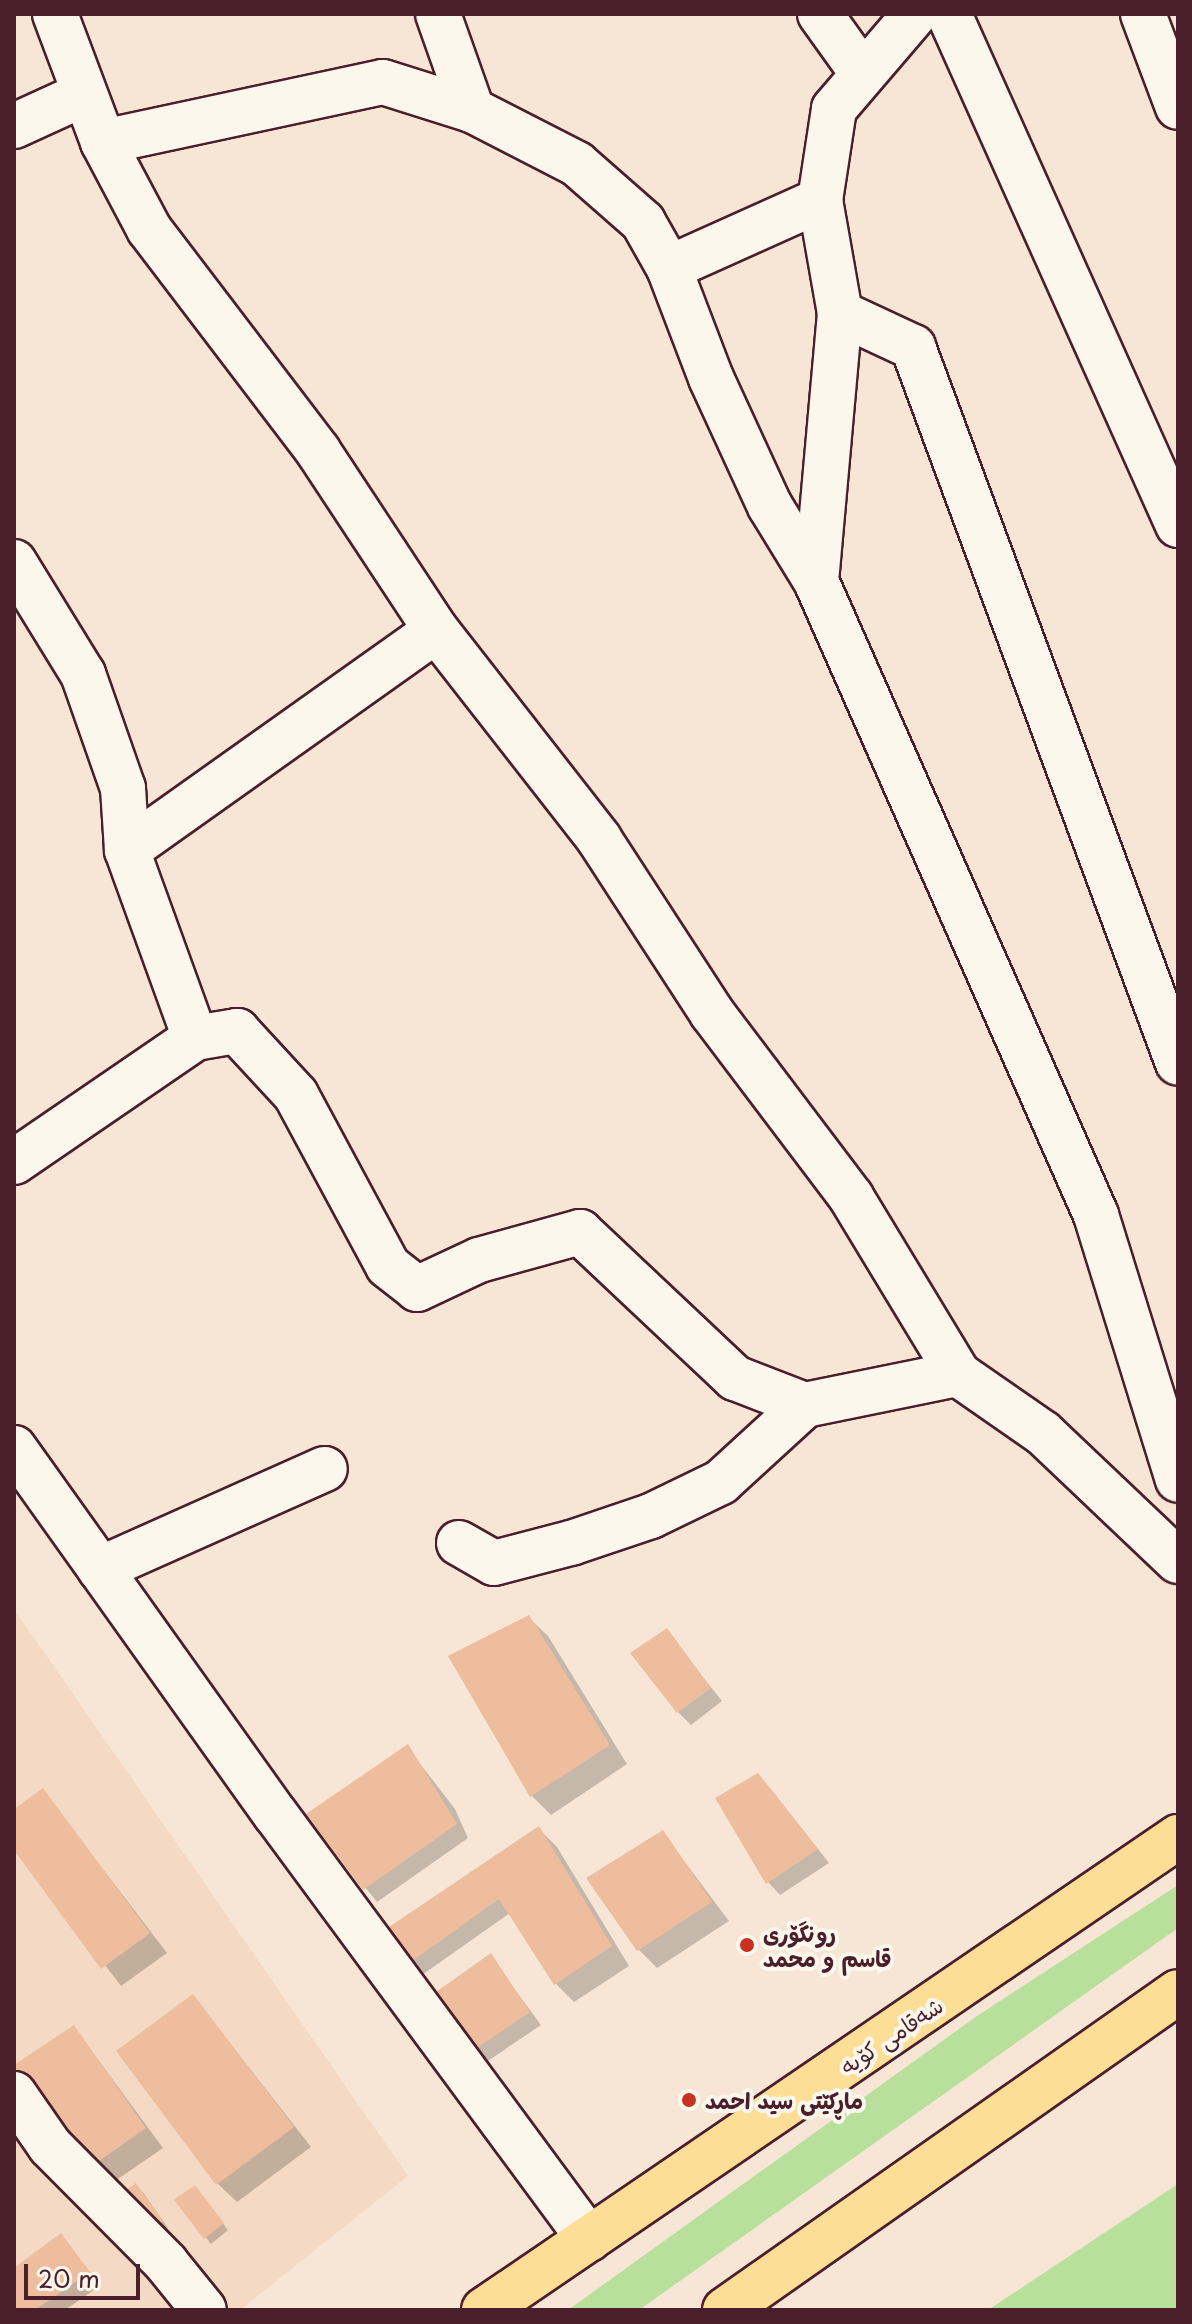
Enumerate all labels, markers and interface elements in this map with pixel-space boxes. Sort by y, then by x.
place label: رونگۆری قاسم و محمد [763,1919,891,1970]
marker: رونگۆری قاسم و محمد [738,1936,756,1954]
street label: شەقامی کۆیە [835,1991,947,2079]
place label: ماڕکێتی سید احمد [705,2087,863,2113]
marker: ماڕکێتی سید احمد [680,2091,698,2109]
scale bar [28,2248,144,2298]
text: 20 m [38,2260,100,2296]

